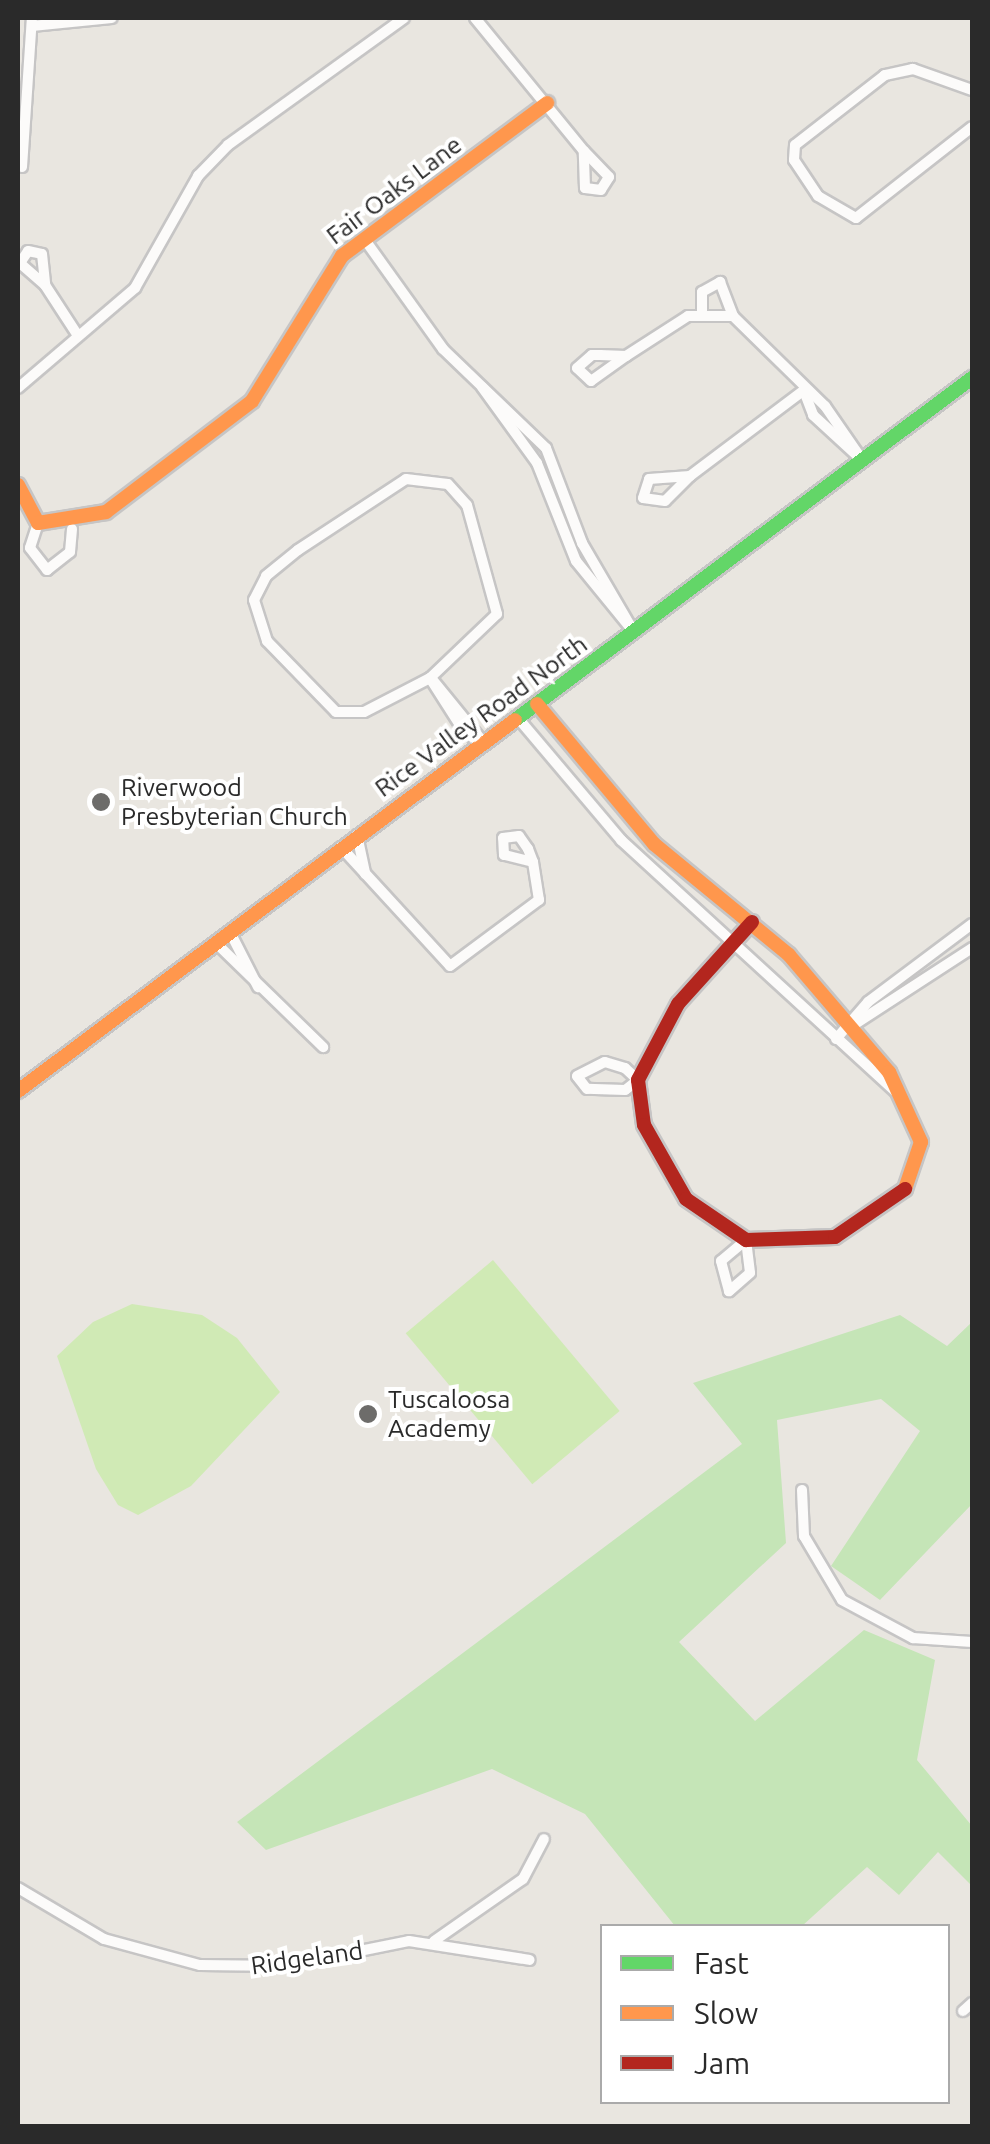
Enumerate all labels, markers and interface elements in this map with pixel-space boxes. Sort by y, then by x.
street label: Fair Oaks Lane [321,129,467,251]
street label: Rice Valley Road North [369,629,593,803]
place label: Riverwood Presbyterian Church [121,773,348,832]
marker: Riverwood Presbyterian Church [90,791,112,813]
place label: Tuscaloosa Academy [388,1385,510,1444]
marker: Tuscaloosa Academy [357,1403,379,1425]
legend [600,1924,950,2104]
street label: Ridgeland [249,1935,365,1981]
text: Fast [694,1946,749,1980]
text: Slow [694,1996,758,2030]
text: Jam [694,2046,750,2080]

